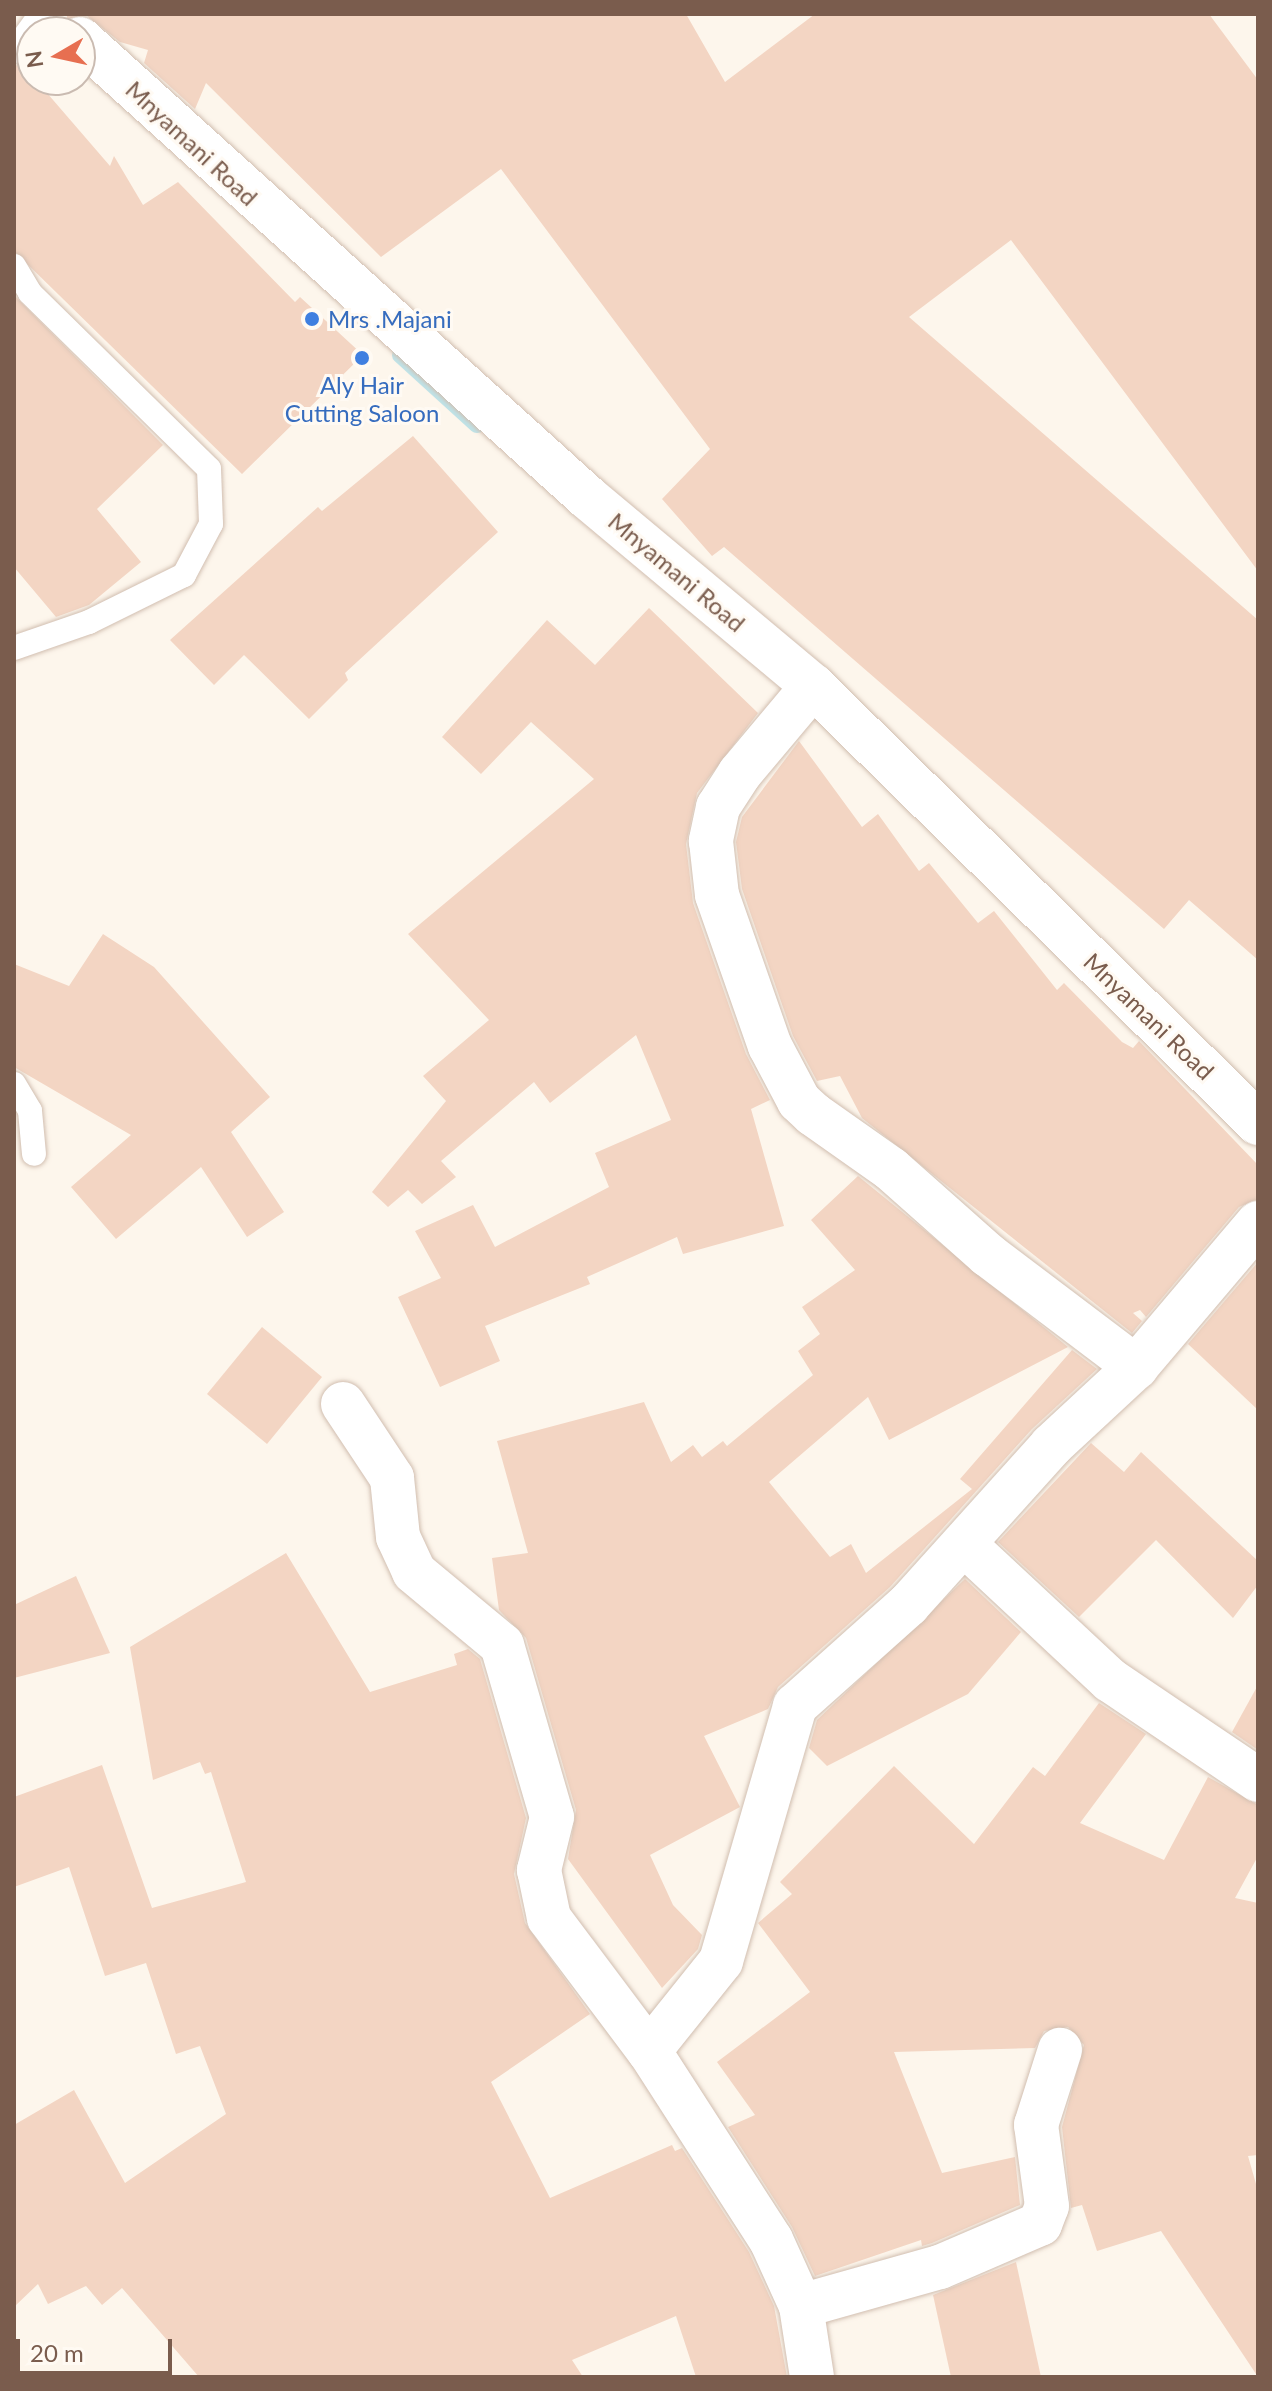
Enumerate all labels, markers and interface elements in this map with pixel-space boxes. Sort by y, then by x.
north arrow [16,16,96,96]
text: N [19,49,48,70]
street label: Mnyamani Road [120,75,264,211]
place label: Mrs .Majani [328,305,452,333]
marker: Mrs .Majani [303,310,321,328]
marker: Aly Hair Cutting Saloon [353,349,371,367]
place label: Aly Hair Cutting Saloon [285,371,439,427]
street label: Mnyamani Road [603,507,751,637]
street label: Mnyamani Road [1078,947,1220,1085]
scale bar [20,2323,176,2373]
text: 20 m [30,2338,84,2367]

